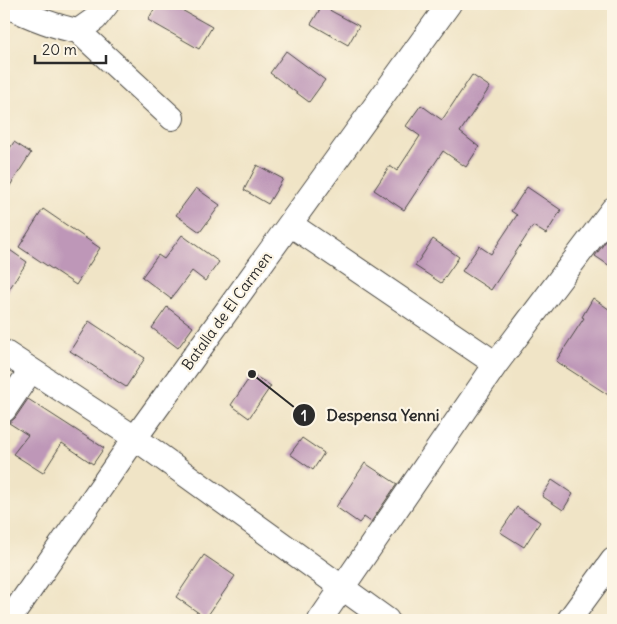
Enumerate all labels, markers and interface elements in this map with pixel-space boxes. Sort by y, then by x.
scale bar [35,32,106,64]
text: 20 m [42,40,77,59]
street label: Batalla de El Carmen [177,248,276,373]
callout: Despensa Yenni [291,400,449,431]
text: Despensa Yenni [327,405,439,426]
text: 1 [301,406,307,425]

